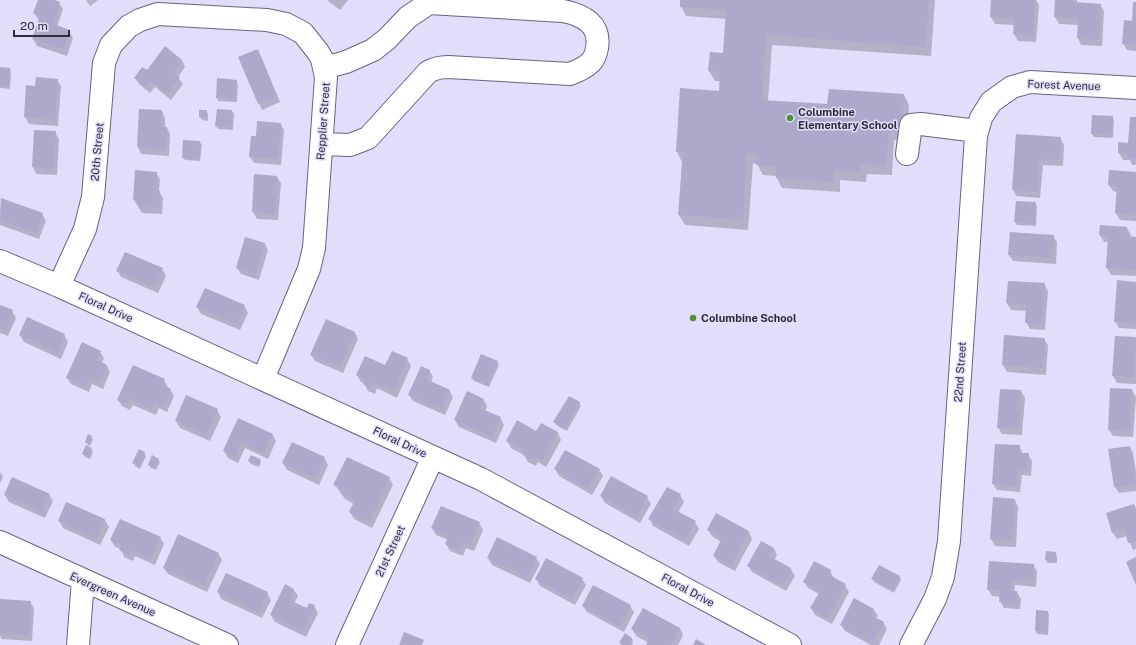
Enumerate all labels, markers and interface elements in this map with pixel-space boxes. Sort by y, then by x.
scale bar [14,12,69,38]
text: 20 m [20,19,48,33]
street label: Forest Avenue [1027,78,1101,92]
street label: Repplier Street [314,82,332,160]
place label: Columbine Elementary School [798,106,898,131]
marker: Columbine Elementary School [785,113,795,123]
street label: 20th Street [88,122,106,182]
street label: Floral Drive [77,290,135,324]
place label: Columbine School [701,312,797,324]
marker: Columbine School [688,313,698,323]
street label: 22nd Street [952,341,968,403]
street label: Floral Drive [371,424,429,460]
street label: 21st Street [373,523,407,579]
street label: Evergreen Avenue [68,570,158,618]
street label: Floral Drive [659,571,717,609]

